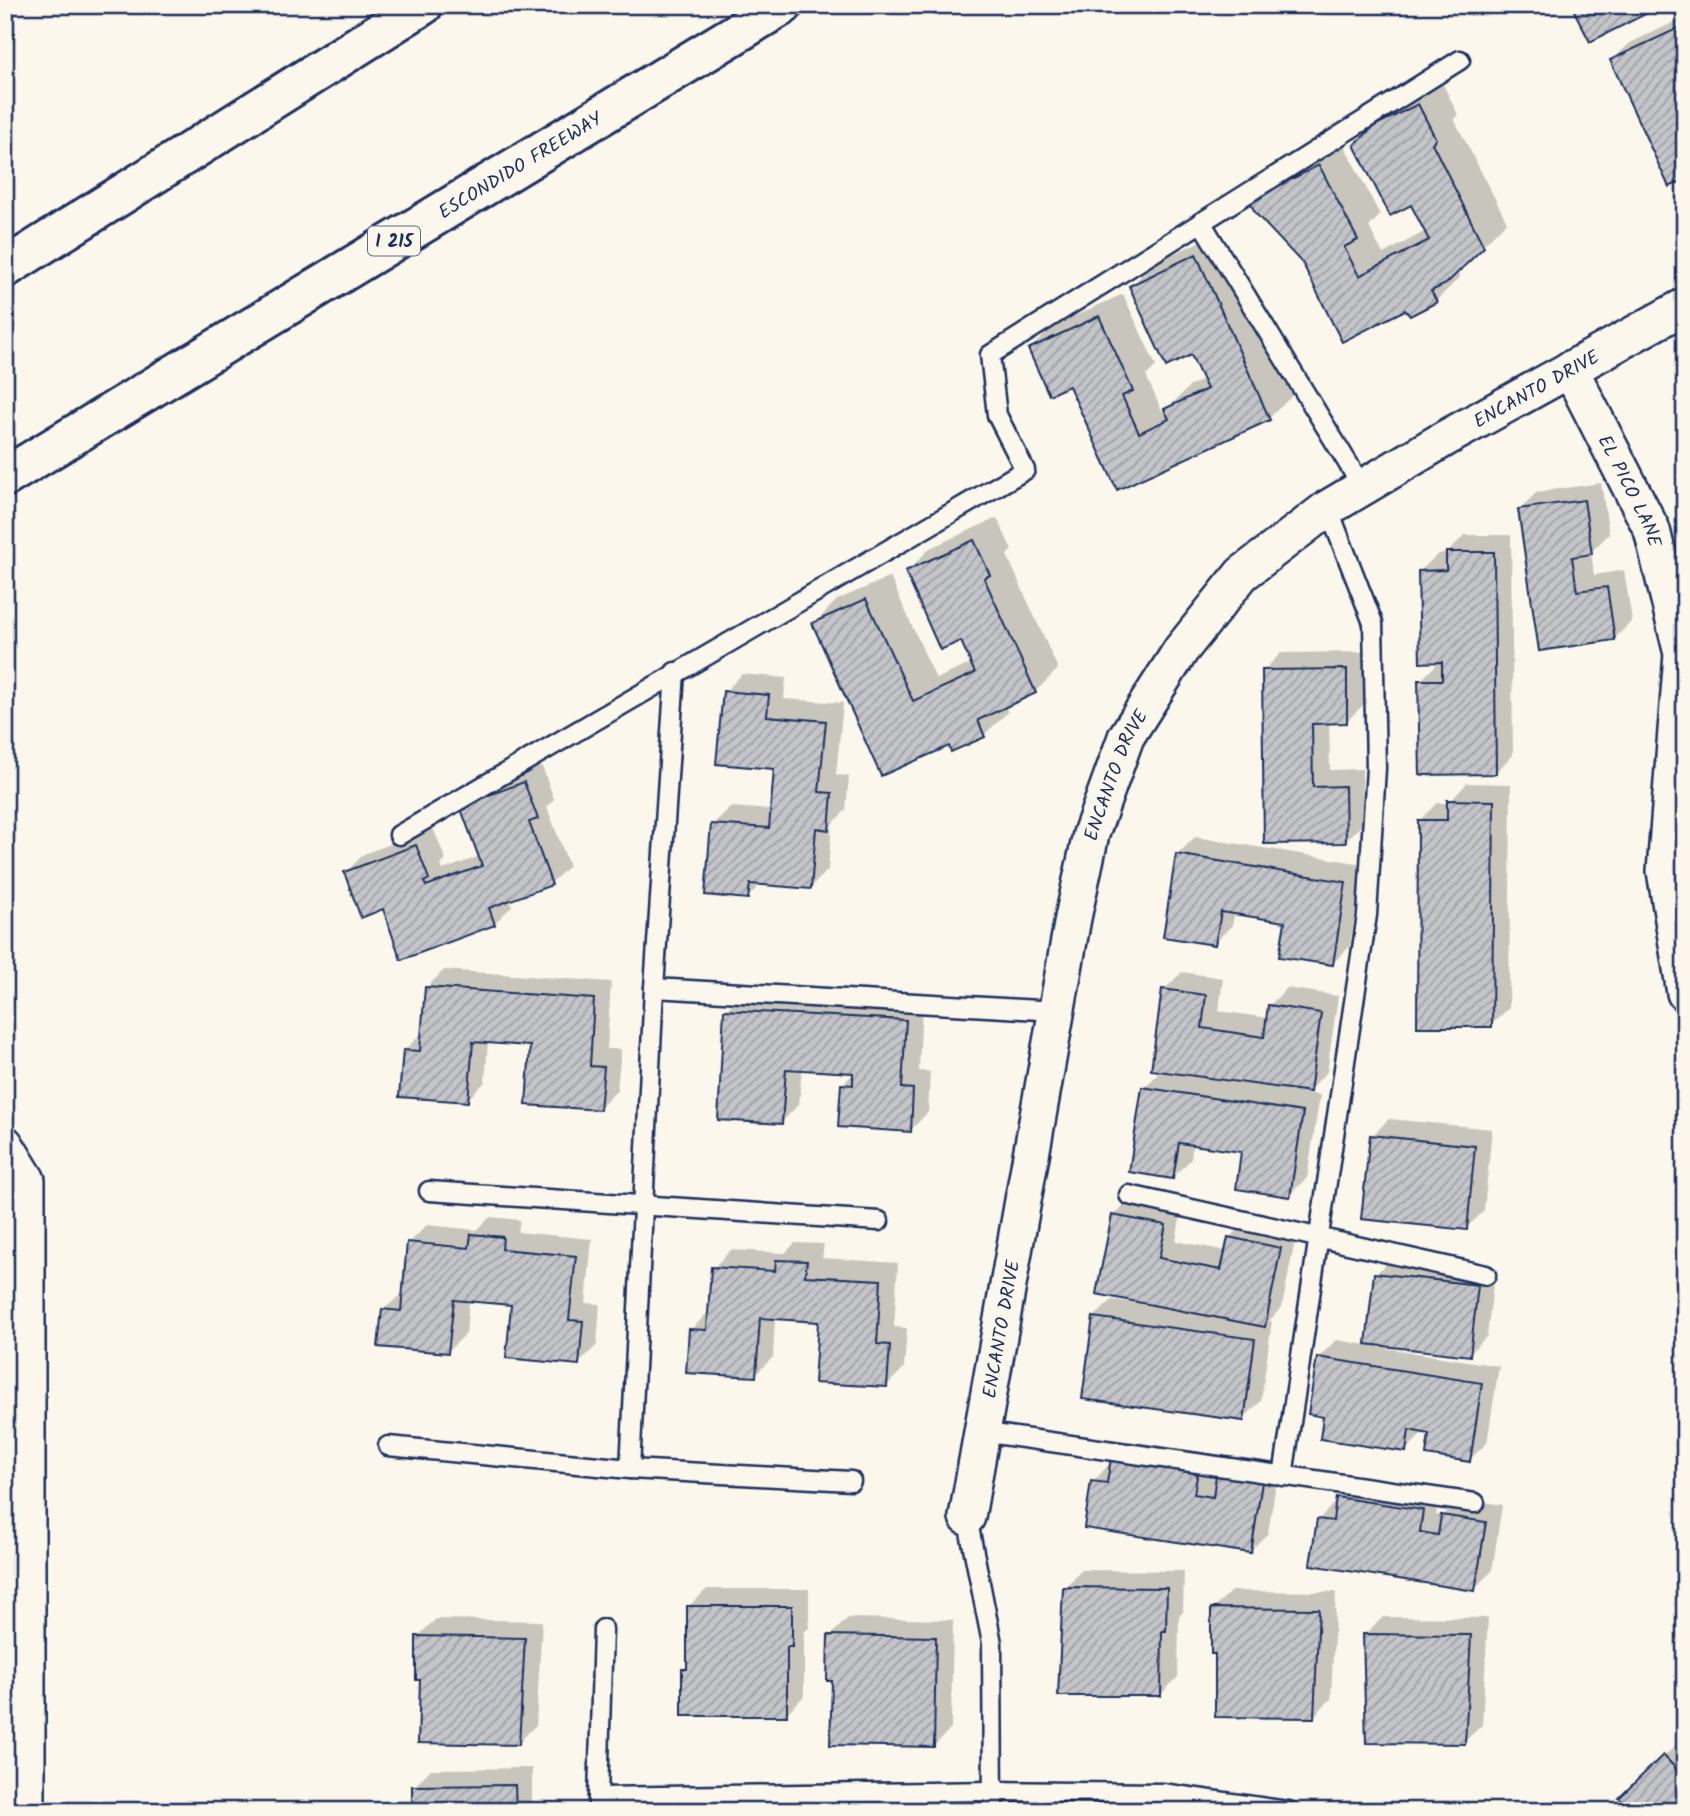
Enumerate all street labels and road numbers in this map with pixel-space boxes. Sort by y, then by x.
street label: ESCONDIDO FREEWAY [433,104,610,228]
road number: I 215 [368,227,420,256]
street label: ENCANTO DRIVE [1468,343,1606,437]
street label: EL PICO LANE [1589,430,1669,551]
street label: ENCANTO DRIVE [1077,703,1157,844]
street label: ENCANTO DRIVE [975,1257,1029,1401]

